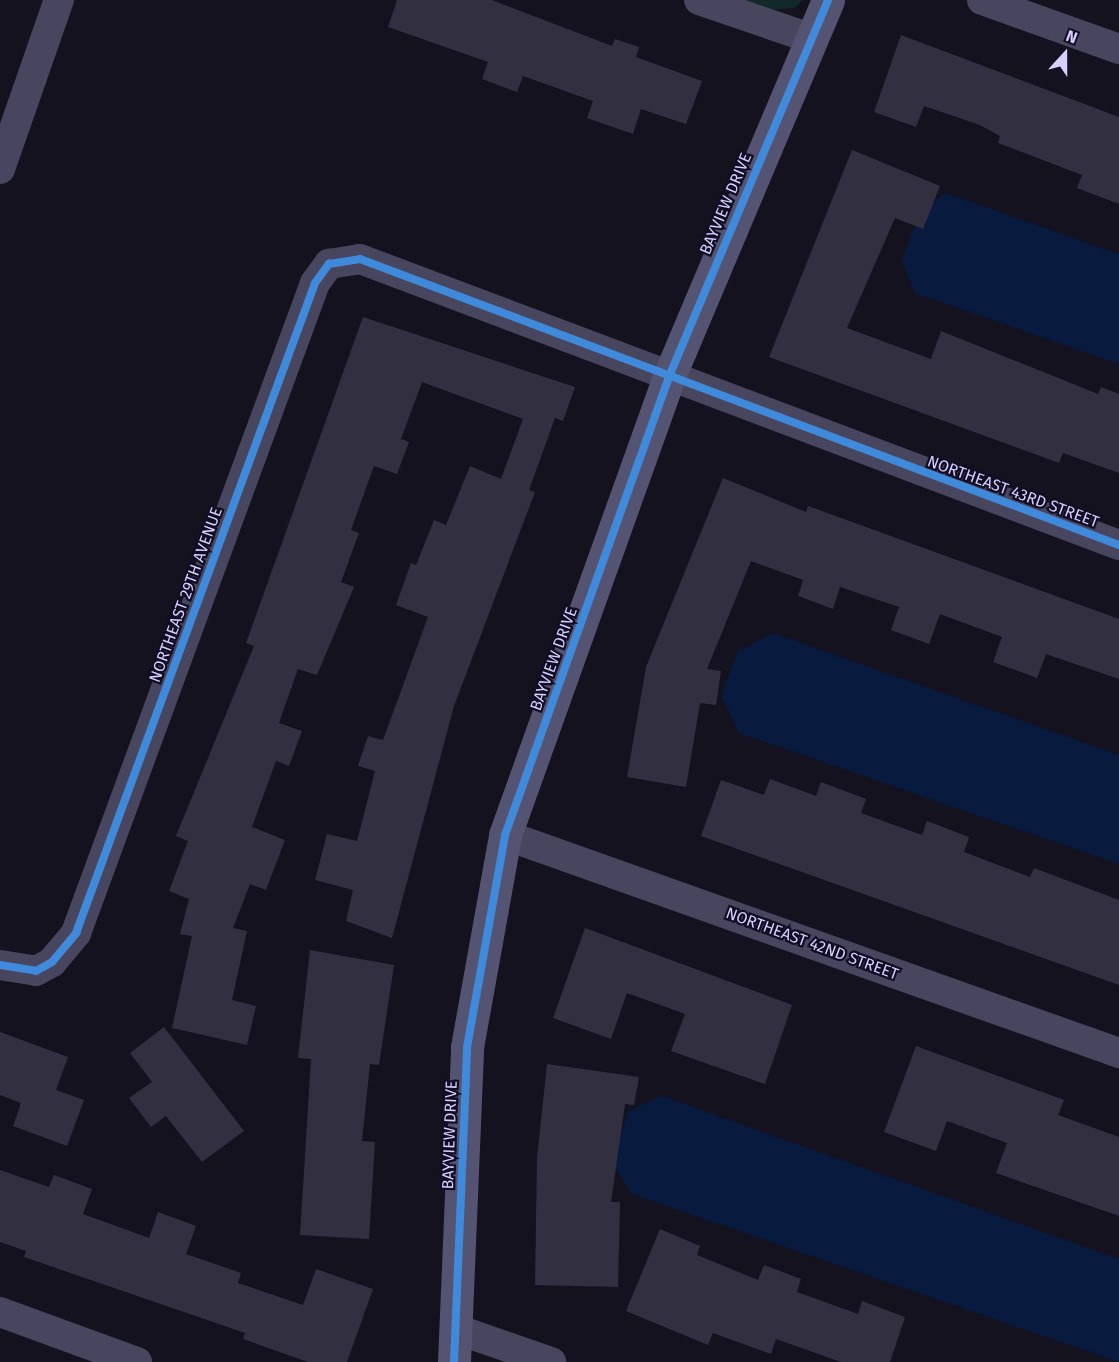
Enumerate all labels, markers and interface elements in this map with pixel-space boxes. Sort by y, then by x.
north arrow [1035,24,1095,84]
text: N [1063,26,1080,47]
street label: BAYVIEW DRIVE [696,150,756,258]
street label: NORTHEAST 43RD STREET [925,452,1101,532]
street label: NORTHEAST 29TH AVENUE [145,505,227,685]
street label: BAYVIEW DRIVE [526,605,582,713]
street label: NORTHEAST 42ND STREET [723,904,901,984]
street label: BAYVIEW DRIVE [439,1080,461,1190]

